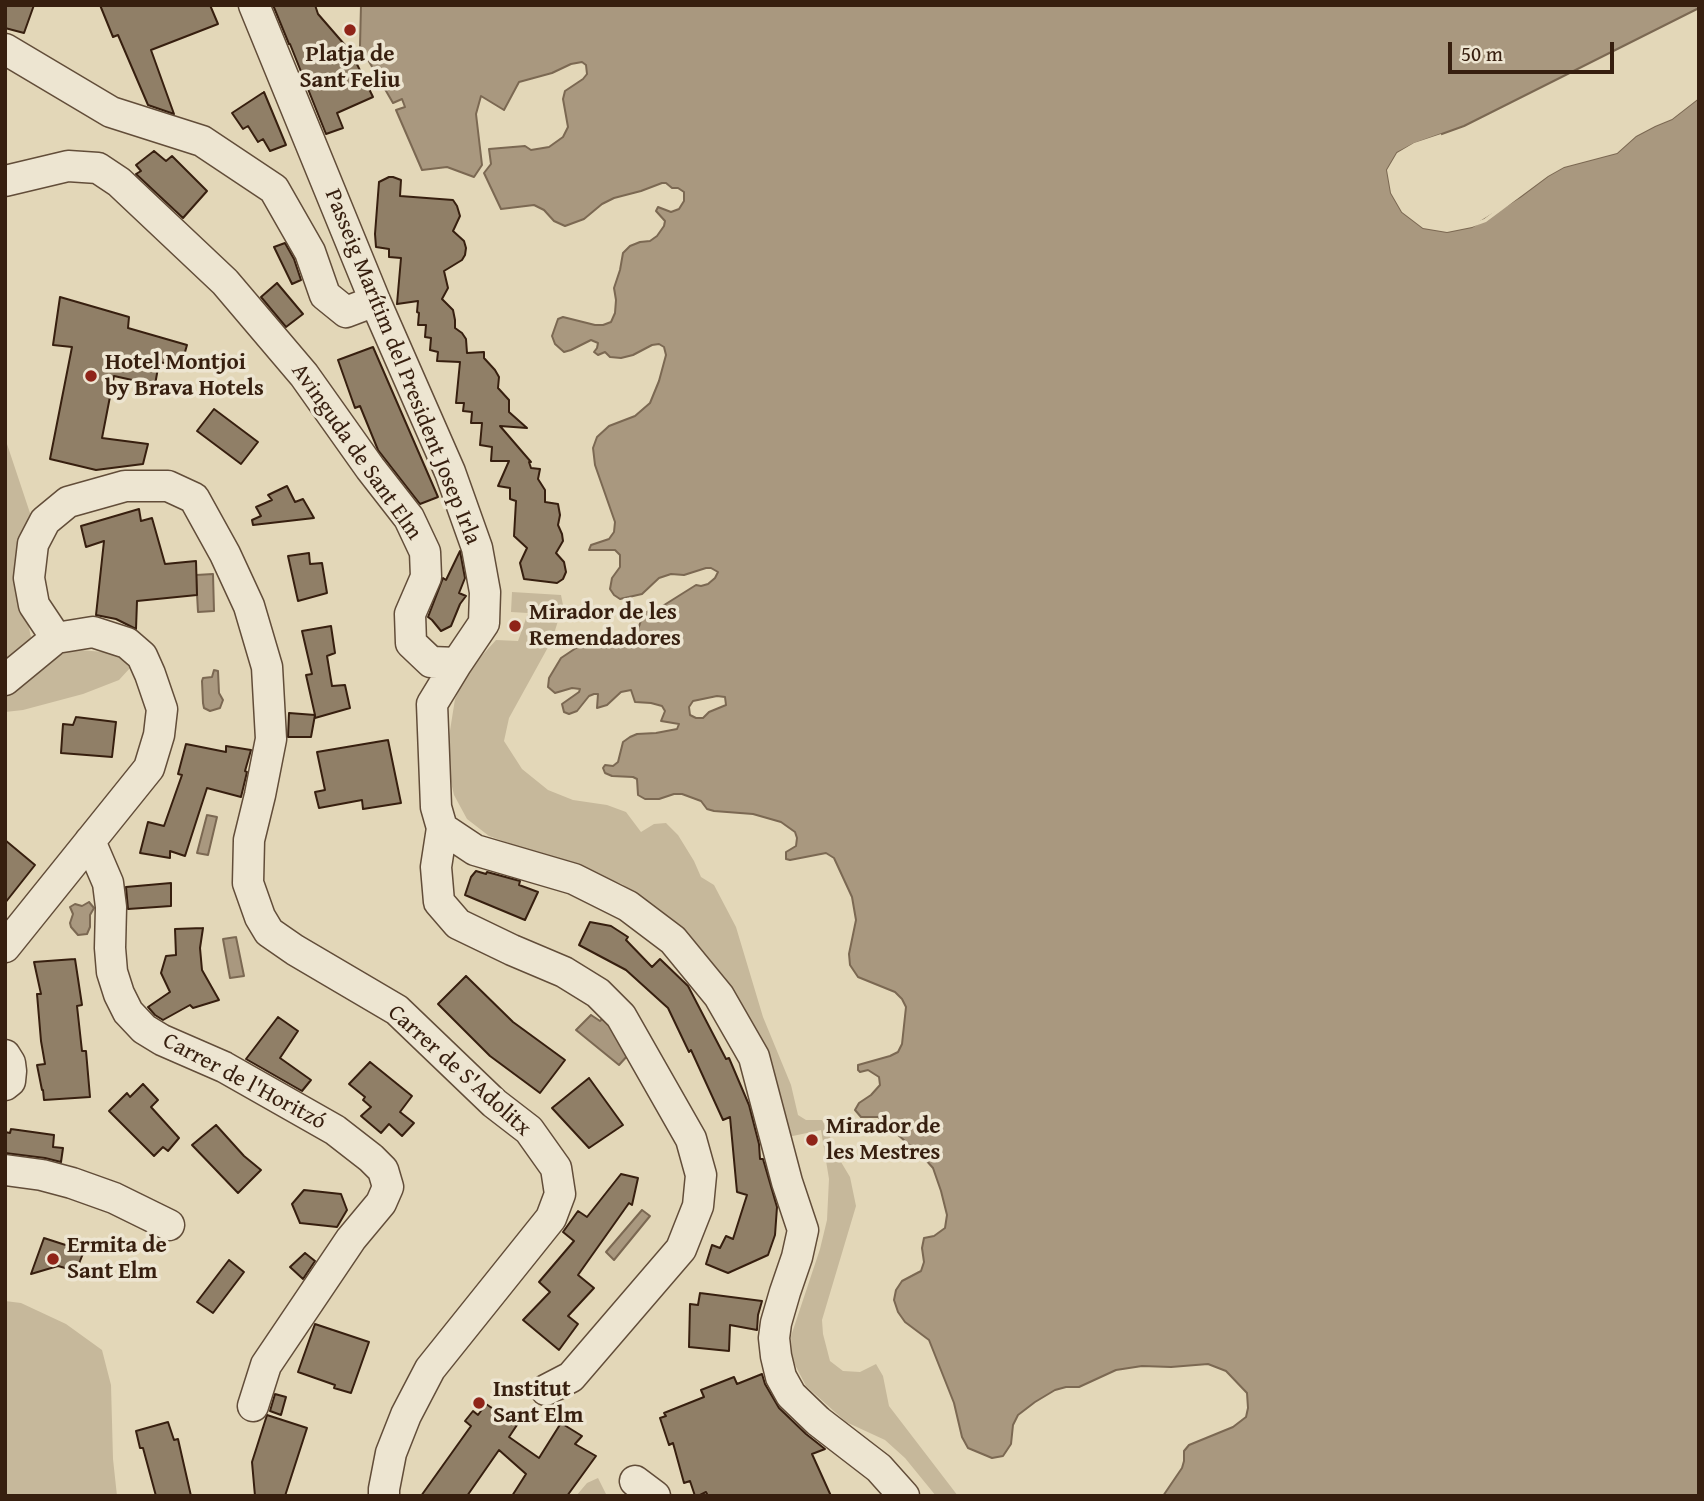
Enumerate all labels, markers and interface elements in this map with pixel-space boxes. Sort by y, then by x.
marker: Platja de Sant Feliu [342,22,358,38]
scale bar [1452,28,1618,72]
text: 50 m [1461,38,1503,69]
place label: Platja de Sant Feliu [300,41,400,95]
street label: Passeig Marítim del President Josep Irla [318,185,486,549]
place label: Hotel Montjoi by Brava Hotels [105,349,264,403]
street label: Avinguda de Sant Elm [285,358,427,546]
marker: Hotel Montjoi by Brava Hotels [83,368,99,384]
place label: Mirador de les Remendadores [529,599,681,653]
marker: Mirador de les Remendadores [507,618,523,634]
street label: Carrer de S'Adolitx [382,999,536,1143]
street label: Carrer de l'Horitzó [158,1027,330,1137]
place label: Mirador de les Mestres [826,1113,941,1167]
marker: Mirador de les Mestres [804,1132,820,1148]
place label: Ermita de Sant Elm [67,1232,167,1286]
marker: Ermita de Sant Elm [45,1251,61,1267]
place label: Institut Sant Elm [493,1376,583,1430]
marker: Institut Sant Elm [471,1395,487,1411]

